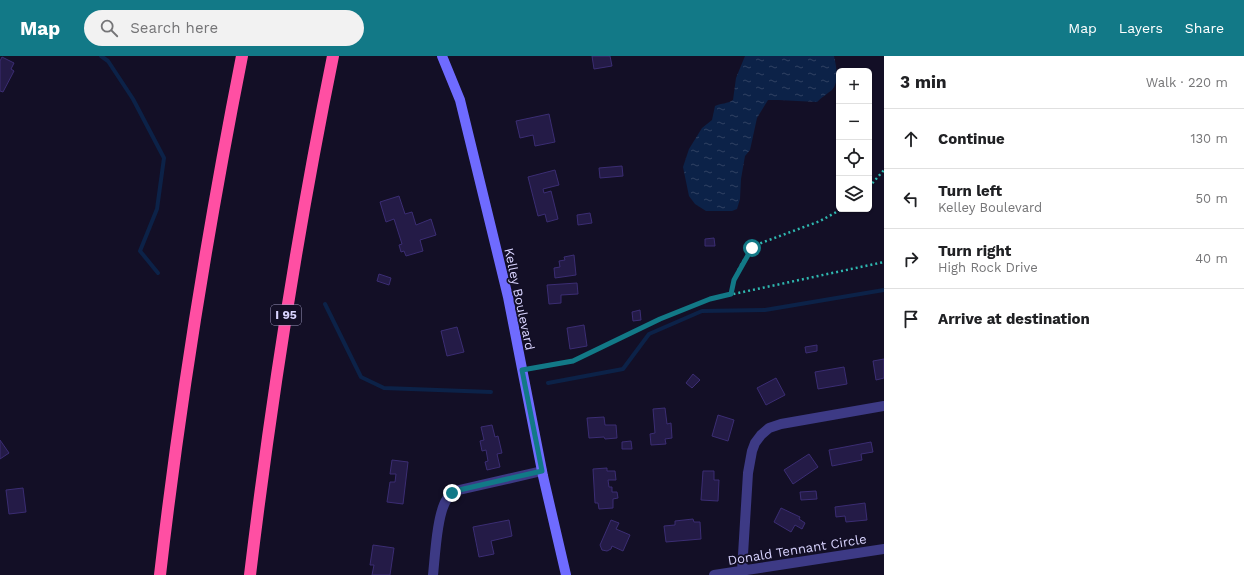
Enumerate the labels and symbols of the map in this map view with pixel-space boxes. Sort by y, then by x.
route start [743,239,761,257]
street label: Kelley Boulevard [501,247,538,352]
road number: I 95 [271,305,301,325]
route end [443,484,461,502]
street label: Donald Tennant Circle [727,531,868,568]

